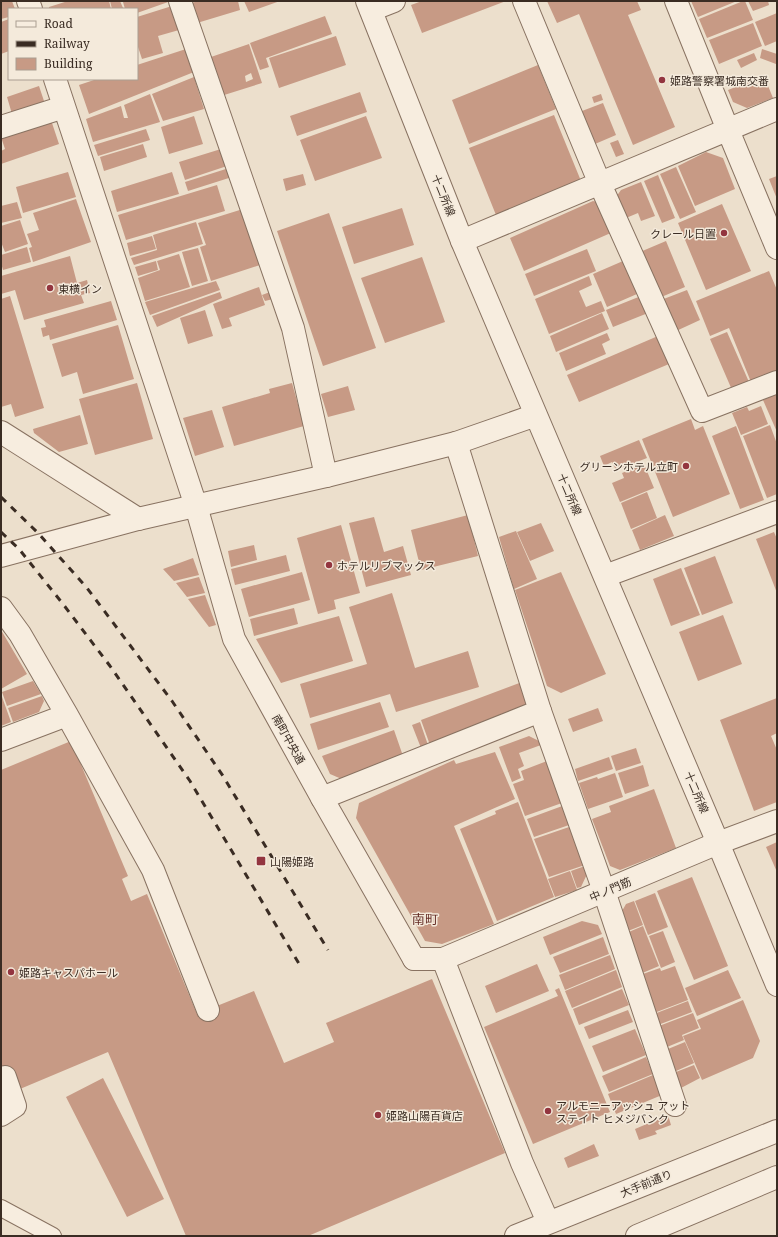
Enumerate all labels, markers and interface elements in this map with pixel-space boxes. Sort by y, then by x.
legend [8,8,138,80]
text: Road [44,15,74,32]
text: Railway [44,35,90,52]
text: Building [44,55,93,72]
place label: 姫路警察署城南交番 [670,73,769,88]
marker: 姫路警察署城南交番 [657,75,667,85]
street label: 十二所線 [429,172,459,218]
place label: クレール日置 [650,226,716,241]
marker: クレール日置 [719,228,729,238]
place label: 東横イン [58,281,102,296]
marker: 東横イン [45,283,55,293]
place label: グリーンホテル立町 [580,459,678,474]
marker: グリーンホテル立町 [681,461,691,471]
street label: 十二所線 [555,471,585,517]
place label: ホテルリブマックス [337,558,436,573]
marker: ホテルリブマックス [324,560,334,570]
street label: 南町中央通 [269,711,309,767]
street label: 十二所線 [682,769,712,815]
place label: 山陽姫路 [270,854,314,869]
marker: 山陽姫路 [255,855,267,867]
street label: 中ノ門筋 [587,874,633,904]
district label: 南町 [412,910,438,928]
place label: 姫路キャスパホール [19,965,118,980]
marker: 姫路キャスパホール [6,967,16,977]
place label: アルモニーアッシュ アット ステイト ヒメジバンク [556,1098,690,1126]
marker: アルモニーアッシュ アット ステイト ヒメジバンク [543,1106,553,1116]
place label: 姫路山陽百貨店 [386,1108,463,1123]
marker: 姫路山陽百貨店 [373,1110,383,1120]
street label: 大手前通り [618,1166,674,1200]

